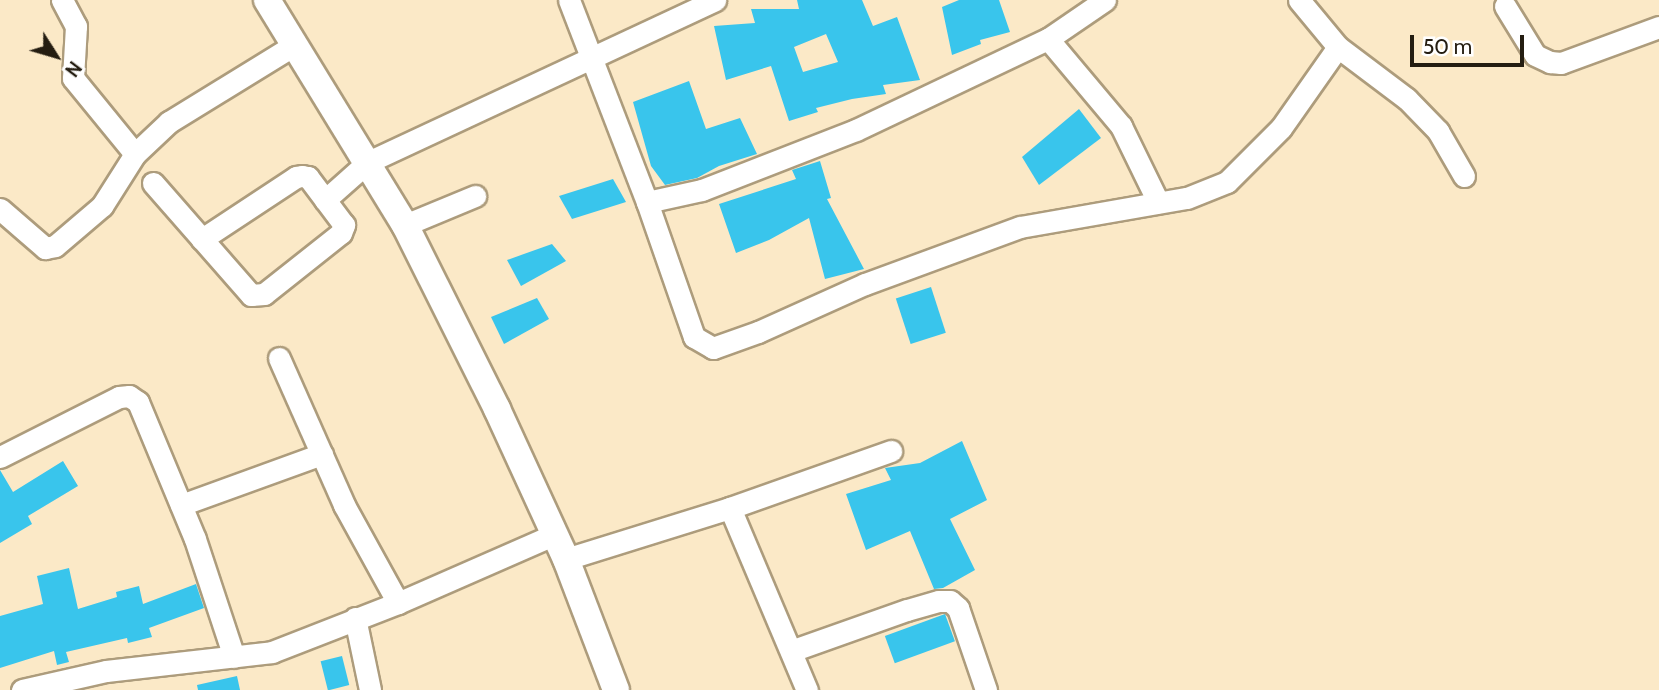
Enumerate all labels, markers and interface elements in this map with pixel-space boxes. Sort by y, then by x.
north arrow [21,21,91,91]
scale bar [1414,21,1528,65]
text: 50 m [1423,34,1472,59]
text: N [60,57,86,81]

